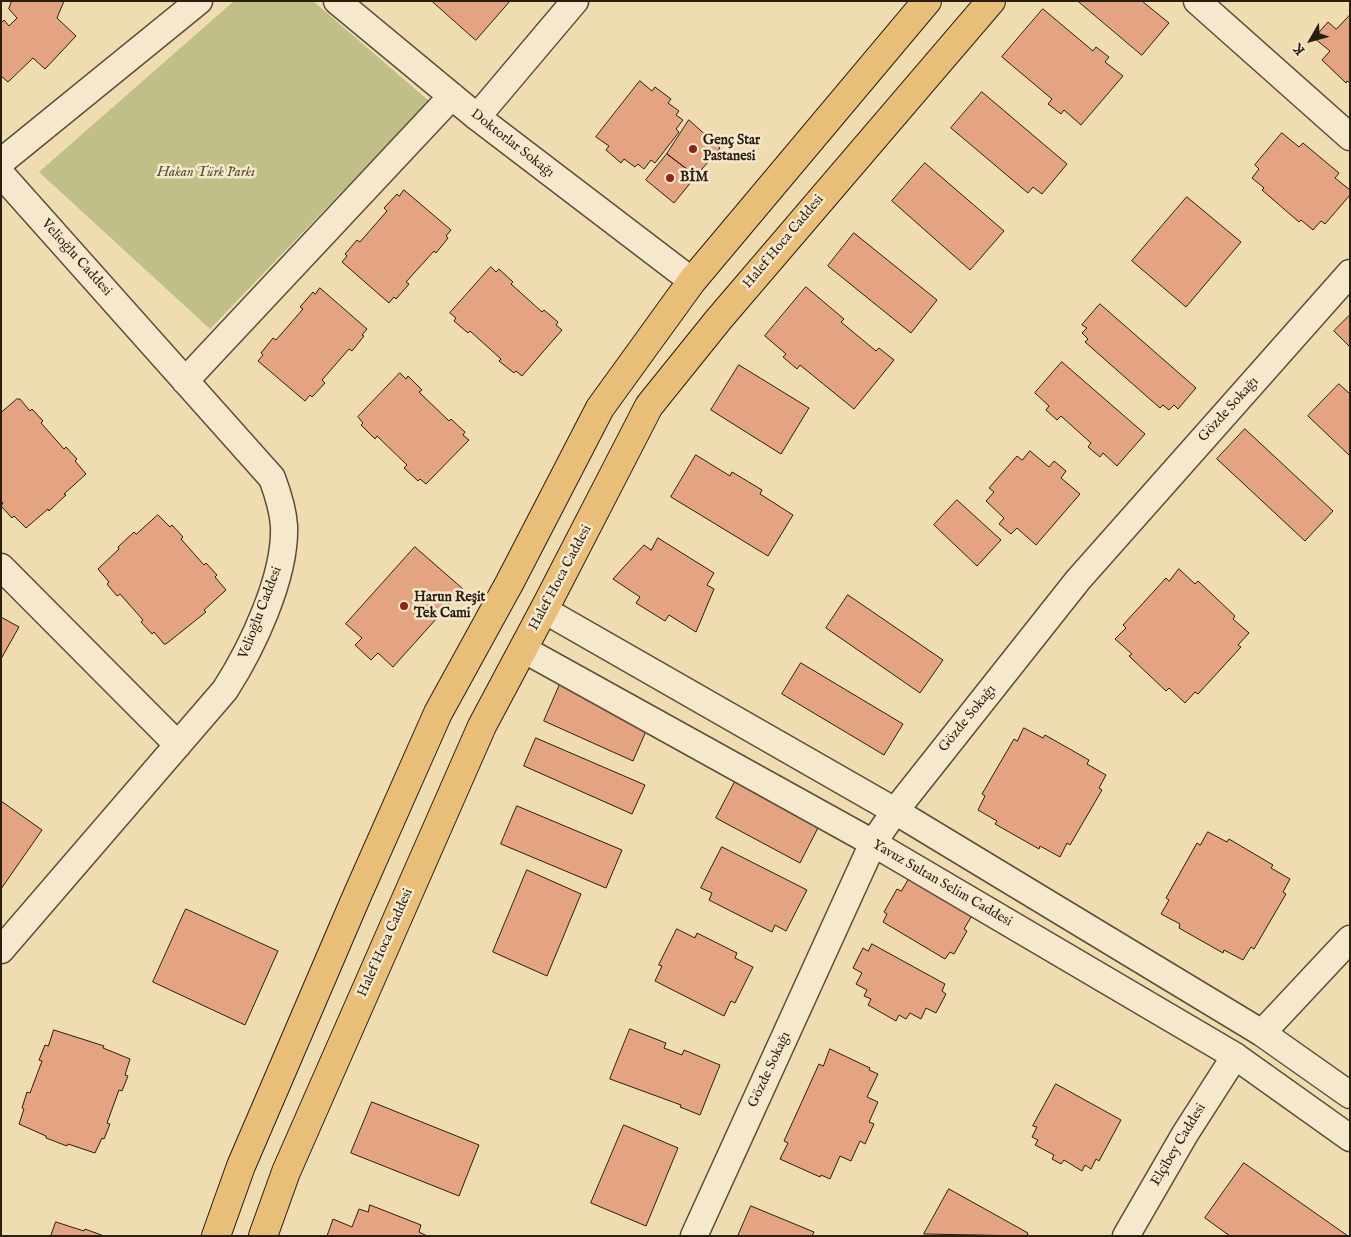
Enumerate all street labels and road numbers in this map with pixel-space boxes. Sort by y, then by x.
street label: Doktorlar Sokağı [467,106,557,182]
street label: Halef Hoca Caddesi [740,192,828,292]
street label: Velioğlu Caddesi [37,216,115,300]
street label: Gözde Sokağı [1195,374,1263,446]
street label: Halef Hoca Caddesi [526,522,596,634]
street label: Velioğlu Caddesi [236,564,286,662]
street label: Gözde Sokağı [936,682,1000,756]
street label: Yavuz Sultan Selim Caddesi [869,837,1015,931]
street label: Halef Hoca Caddesi [355,886,417,1000]
street label: Gözde Sokağı [745,1029,795,1111]
street label: Elçibey Caddesi [1148,1101,1210,1189]

